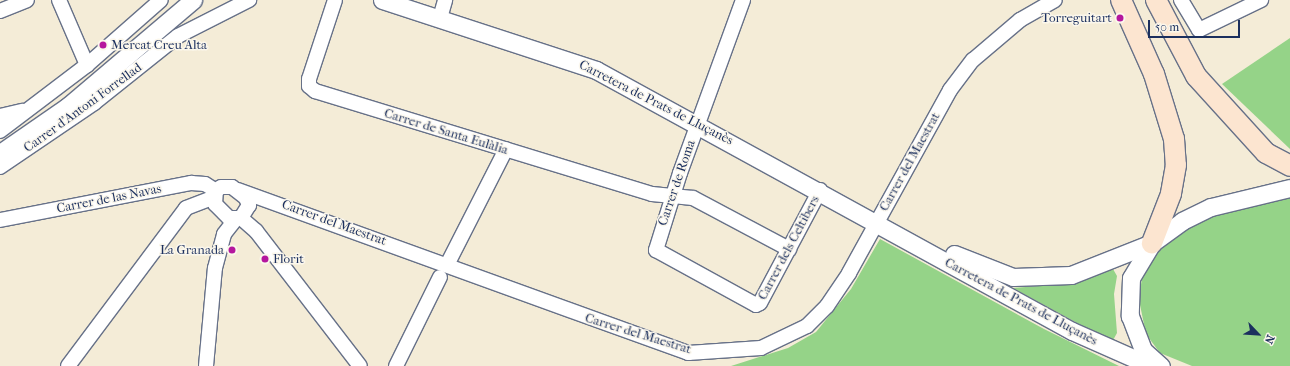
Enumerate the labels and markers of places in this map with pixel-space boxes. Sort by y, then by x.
place label: Torreguitart [1041,10,1112,26]
marker: Torreguitart [1115,13,1125,23]
place label: Mercat Creu Alta [111,37,207,53]
marker: Mercat Creu Alta [98,40,108,50]
place label: La Granada [160,242,224,258]
marker: La Granada [227,245,237,255]
place label: Florit [273,251,304,267]
marker: Florit [260,254,270,264]

